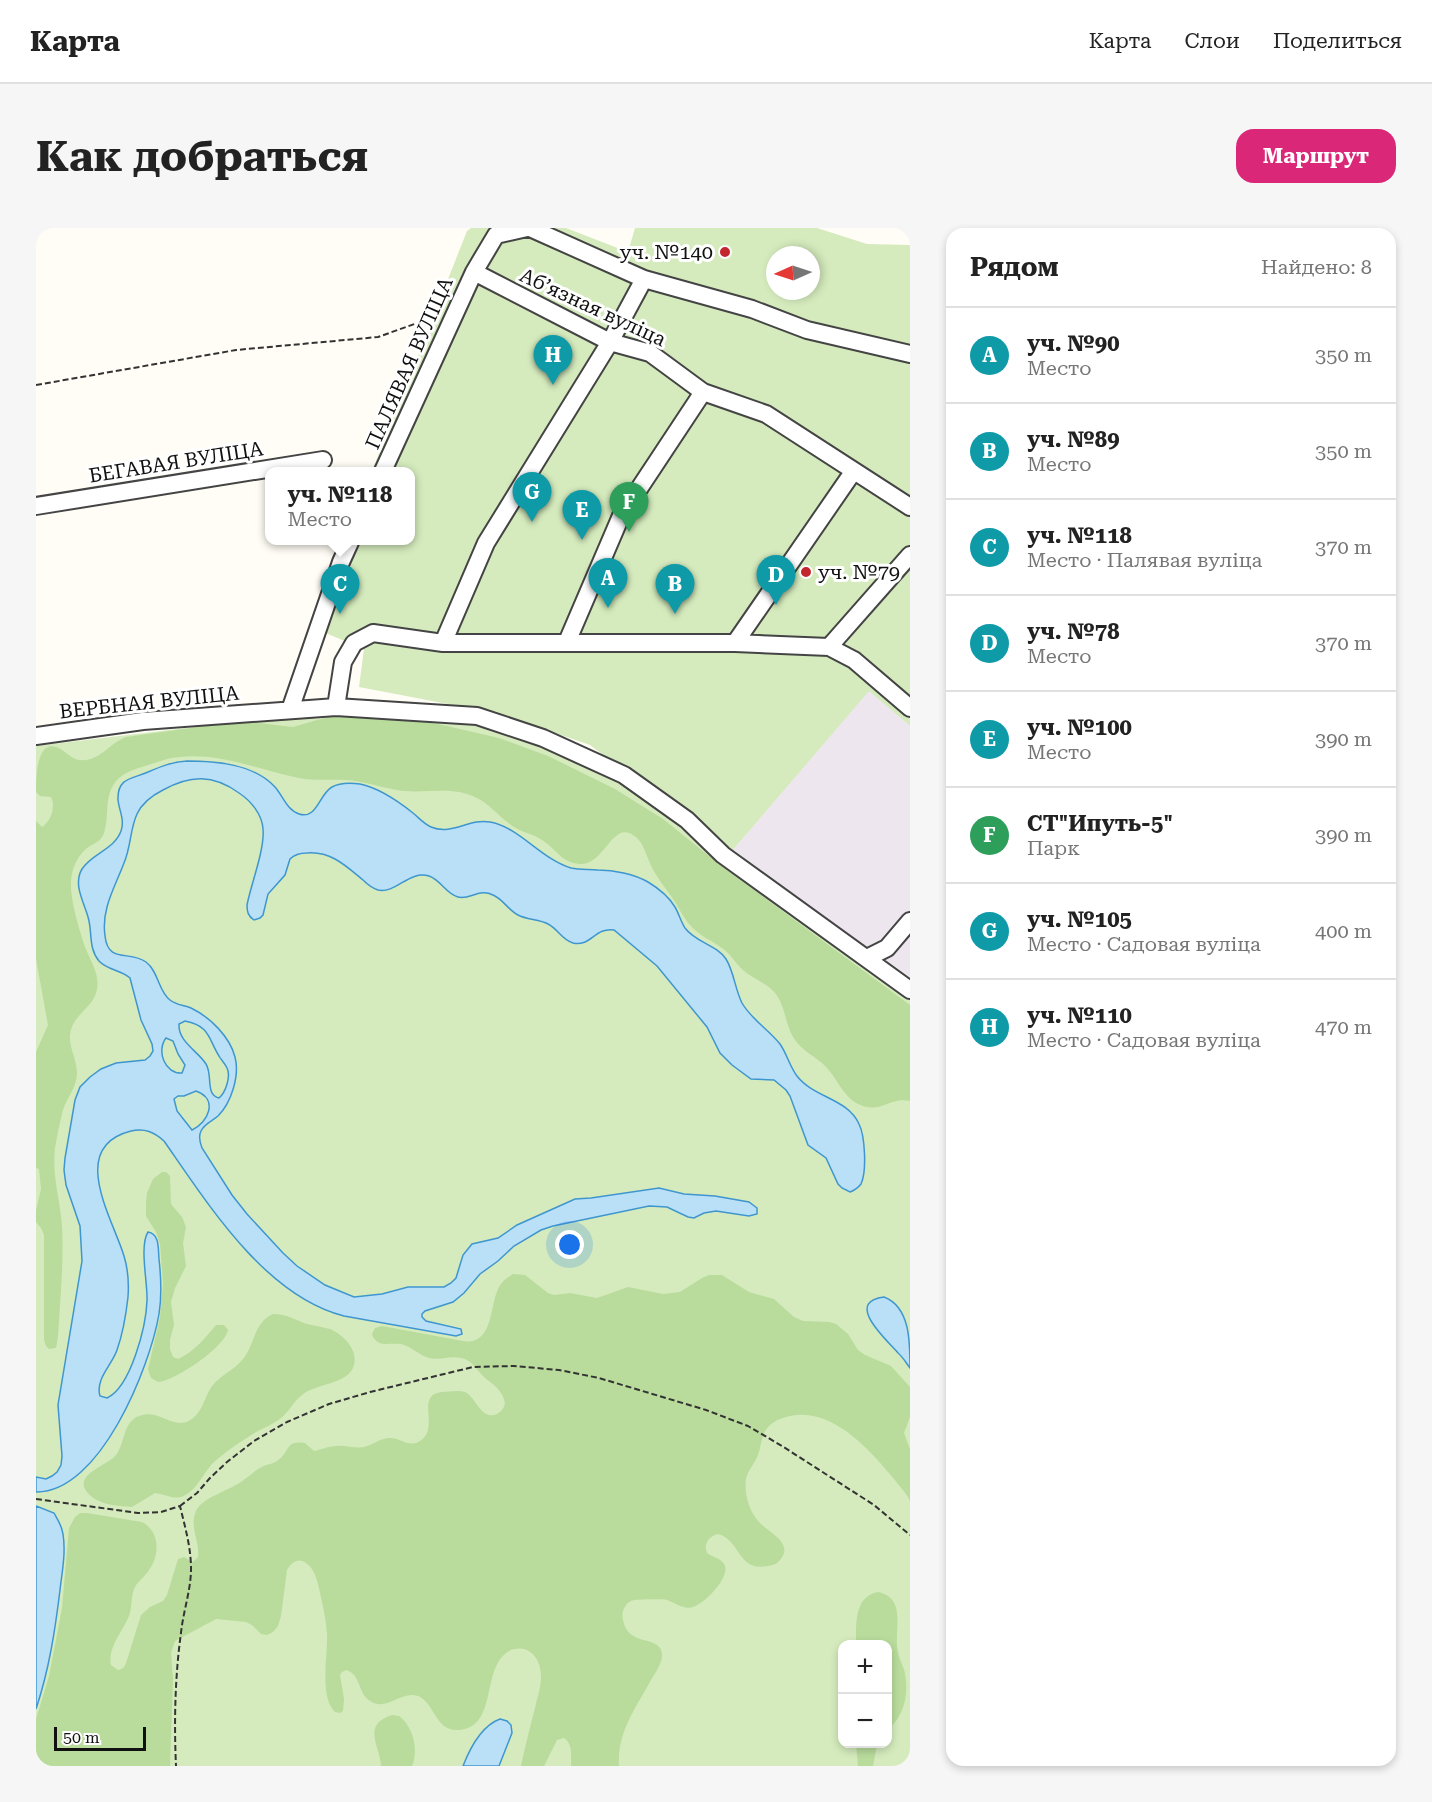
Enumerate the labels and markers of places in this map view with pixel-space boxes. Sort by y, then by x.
place label: уч. №140 [620,240,713,264]
marker: уч. №140 [718,245,732,259]
pin: H [534,336,572,385]
pin: G [512,472,552,522]
pin: F [610,482,648,532]
pin: E [562,490,602,540]
pin: D [756,556,796,605]
pin: A [588,558,628,608]
place label: уч. №79 [818,560,900,584]
pin: C [320,564,360,614]
pin: B [656,564,694,614]
marker: уч. №79 [799,565,813,579]

